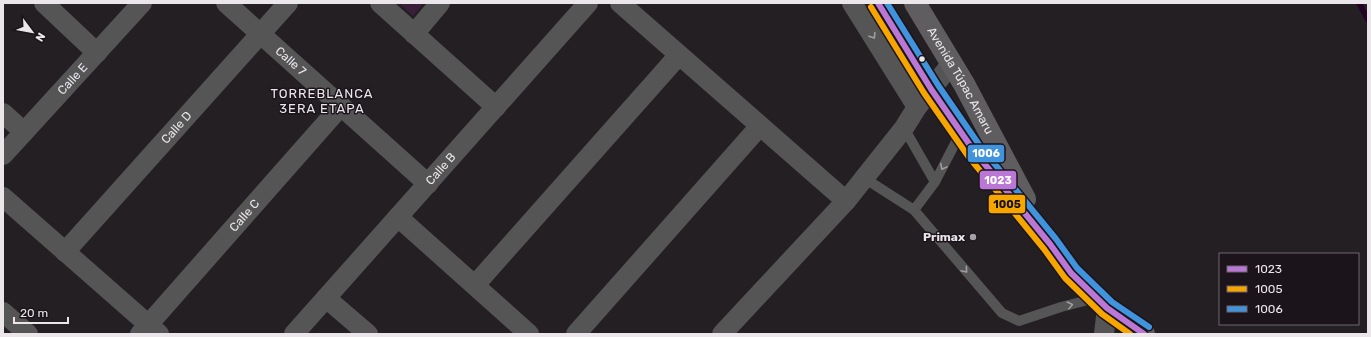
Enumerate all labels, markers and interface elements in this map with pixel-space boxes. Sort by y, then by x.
north arrow [12,12,52,52]
street label: Avenida Túpac Amaru [924,25,996,137]
text: N [32,30,48,44]
one-way arrow [868,32,876,39]
street label: Calle 7 [273,44,309,78]
unlabelled marker [917,54,927,64]
street label: Calle E [55,60,90,98]
district label: TORREBLANCA 3ERA ETAPA [270,86,374,116]
street label: Calle D [158,109,194,147]
line badge: 1006 [967,144,1005,163]
text: 1006 [972,147,1000,160]
street label: Calle B [423,150,459,188]
one-way arrow [940,162,948,170]
line badge: 1023 [979,170,1017,190]
text: 1023 [984,174,1012,187]
line badge: 1005 [988,194,1026,214]
street label: Calle C [227,197,262,234]
text: 1005 [993,198,1021,211]
place label: Primax [923,230,965,244]
marker: Primax [968,232,978,242]
legend [1219,253,1359,325]
text: 1023 [1255,262,1282,276]
one-way arrow [960,265,967,272]
text: 1005 [1255,282,1283,296]
scale bar [14,299,68,325]
one-way arrow [1067,301,1073,309]
text: 1006 [1255,302,1283,316]
text: 20 m [20,306,48,320]

